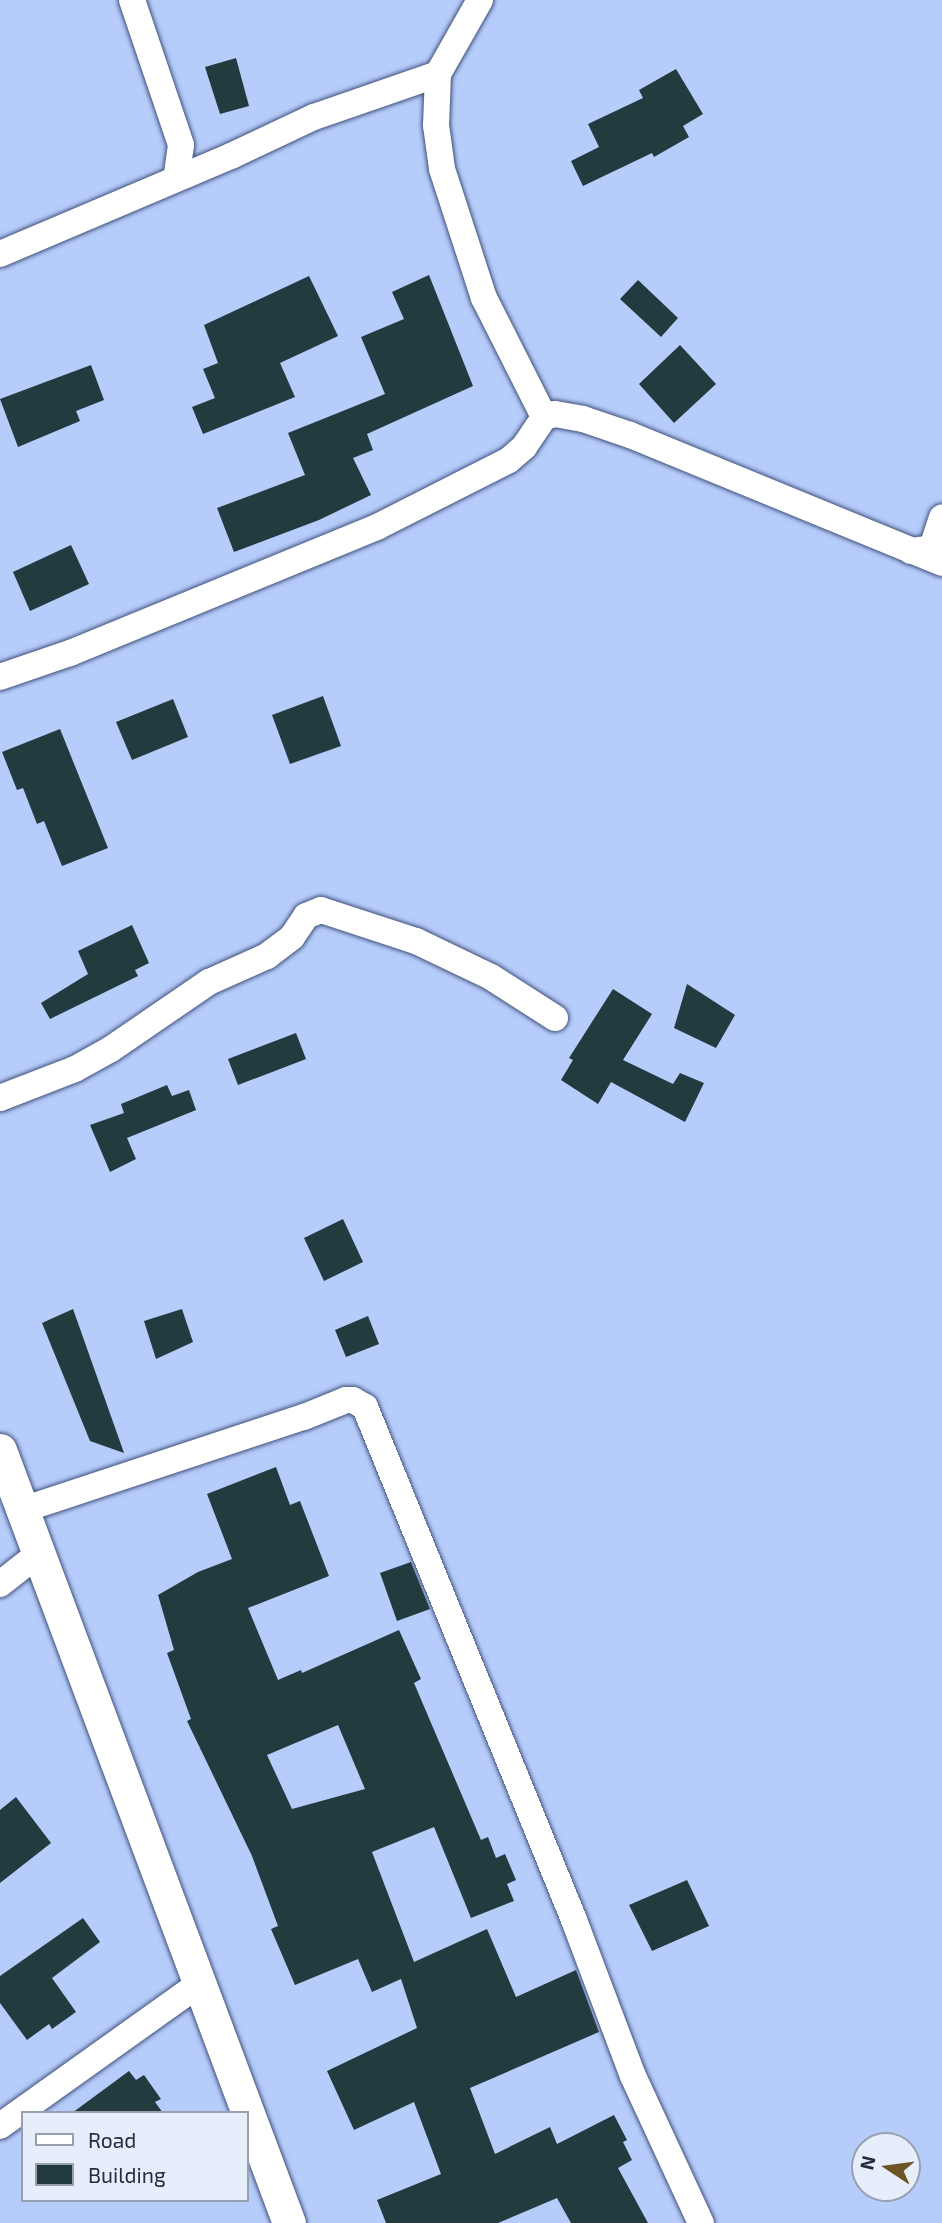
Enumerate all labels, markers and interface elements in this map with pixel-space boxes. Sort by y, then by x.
legend [21,2111,248,2202]
text: Road [88,2127,136,2152]
north arrow [851,2132,921,2202]
text: N [854,2153,880,2172]
text: Building [88,2162,166,2187]

